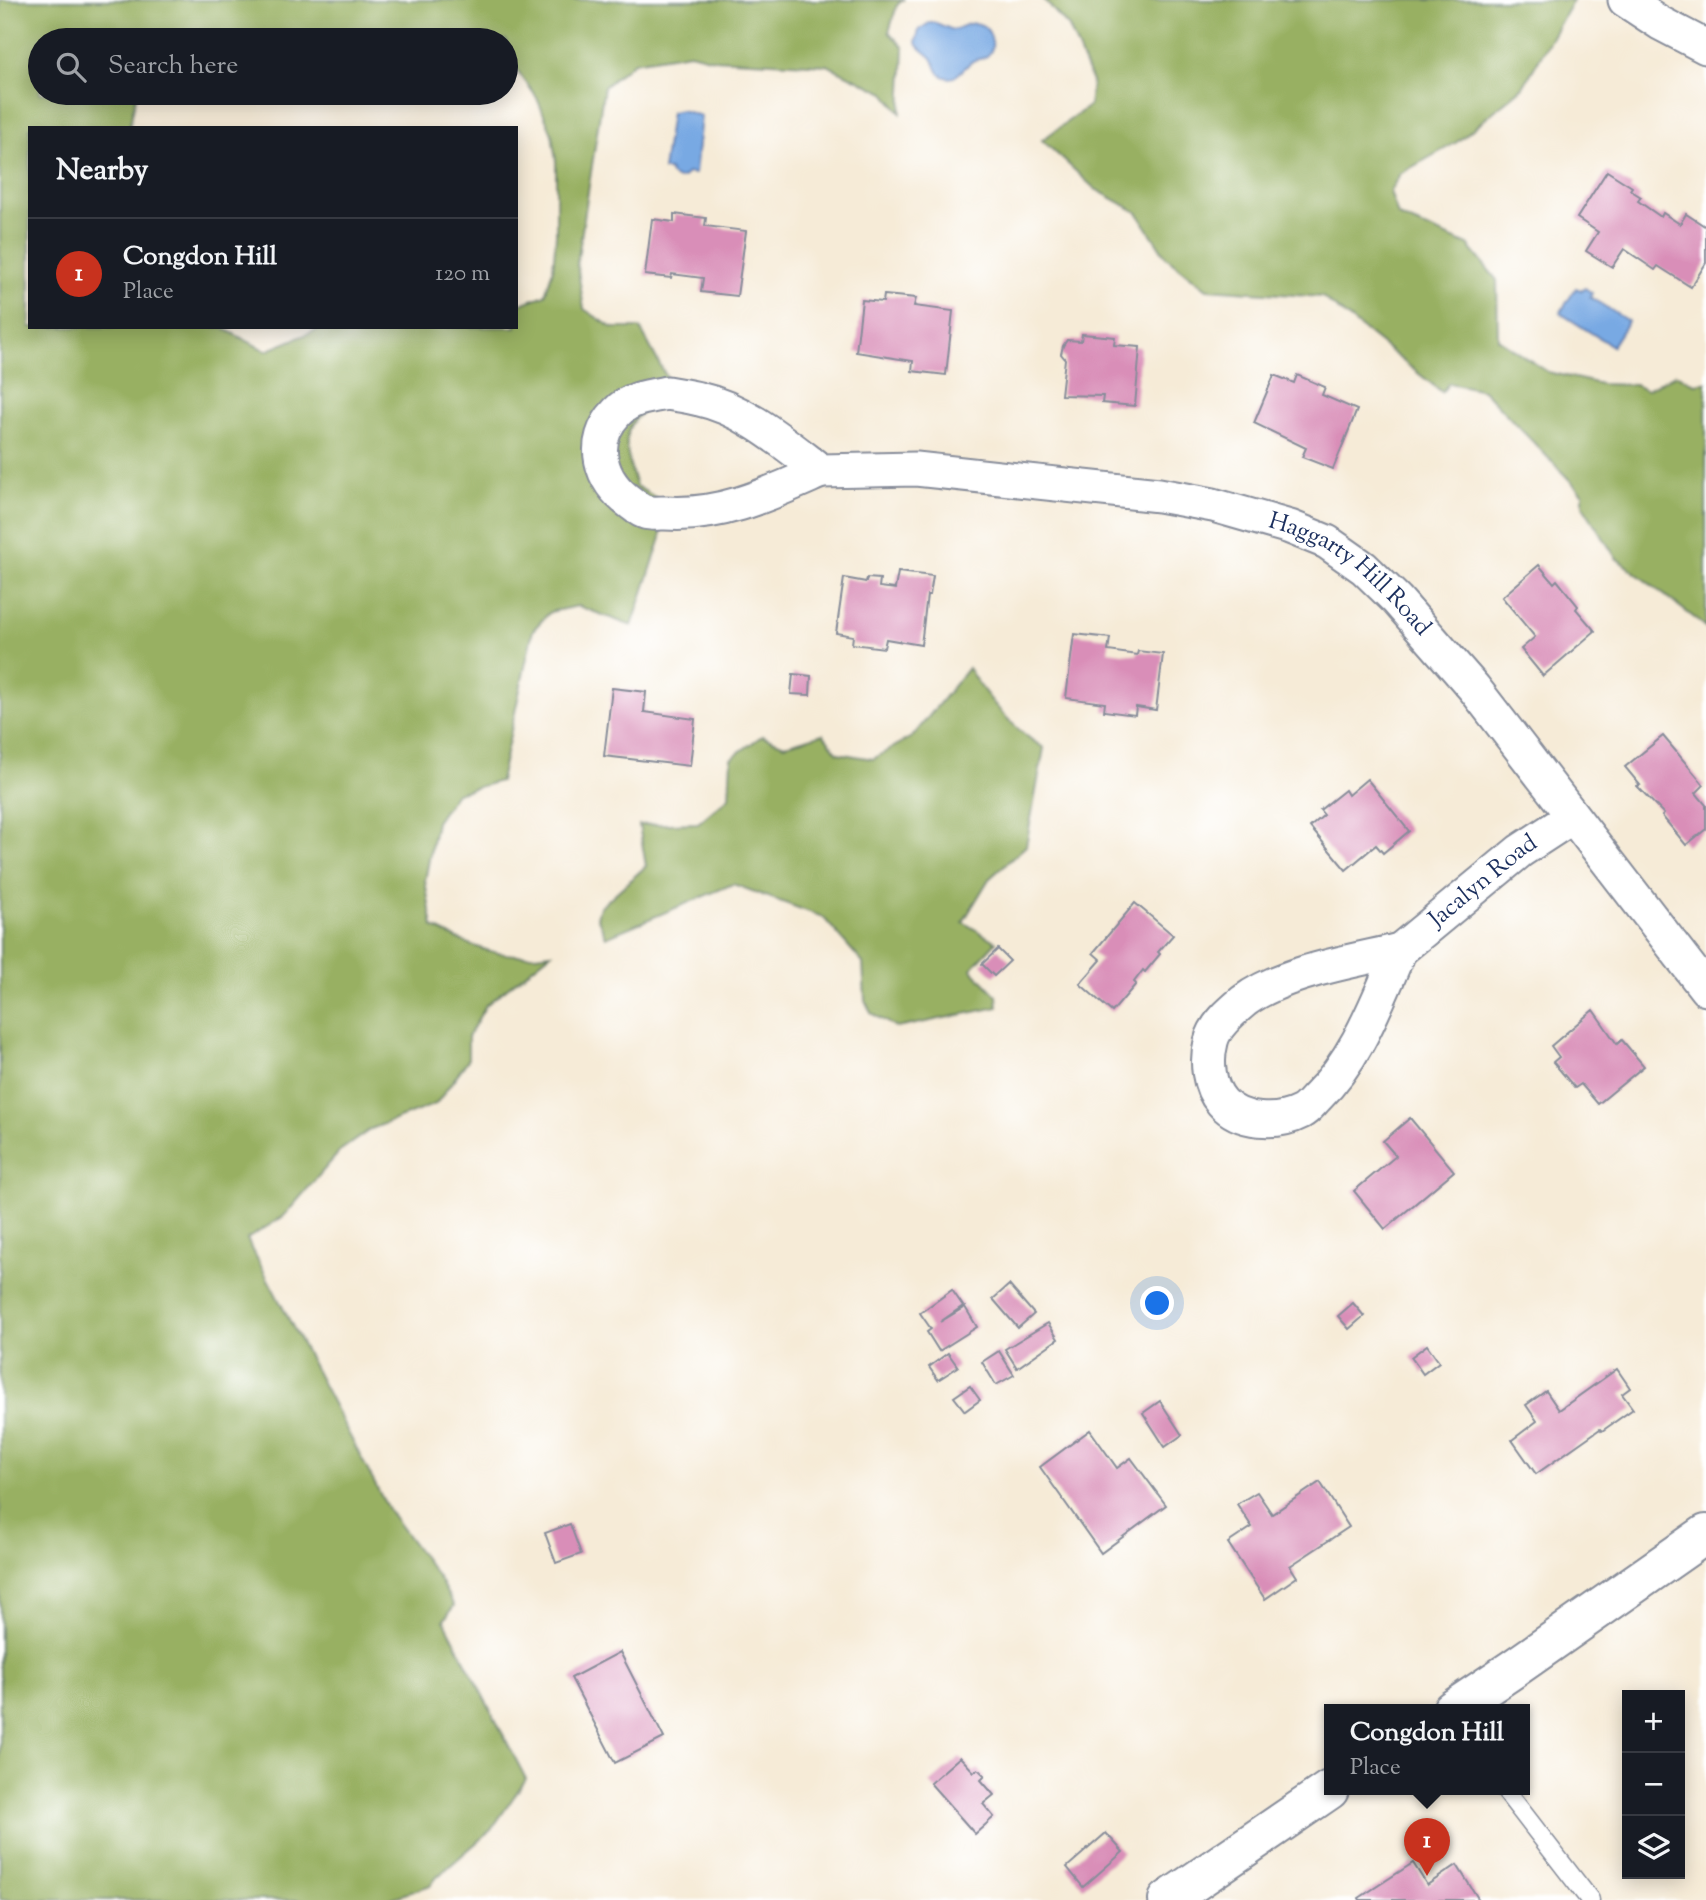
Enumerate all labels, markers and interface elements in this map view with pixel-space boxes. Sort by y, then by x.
search box [28,28,518,105]
icon: search [52,48,90,86]
text: Search here [108,48,238,85]
text: Nearby [56,150,148,193]
text: Congdon Hill [123,239,277,276]
text: 1 [75,258,83,291]
text: 120 m [435,258,490,291]
text: Place [123,276,174,309]
street label: Haggarty Hill Road [1265,505,1439,644]
street label: Jacalyn Road [1420,827,1545,937]
your location [1140,1286,1174,1320]
map controls [1622,1690,1685,1879]
button: + [1622,1690,1685,1753]
popup [1324,1704,1530,1795]
text: Congdon Hill [1350,1715,1504,1752]
text: Place [1350,1752,1401,1785]
button: − [1622,1753,1685,1816]
button: layers [1622,1816,1685,1879]
pin: 1 [1404,1818,1450,1876]

